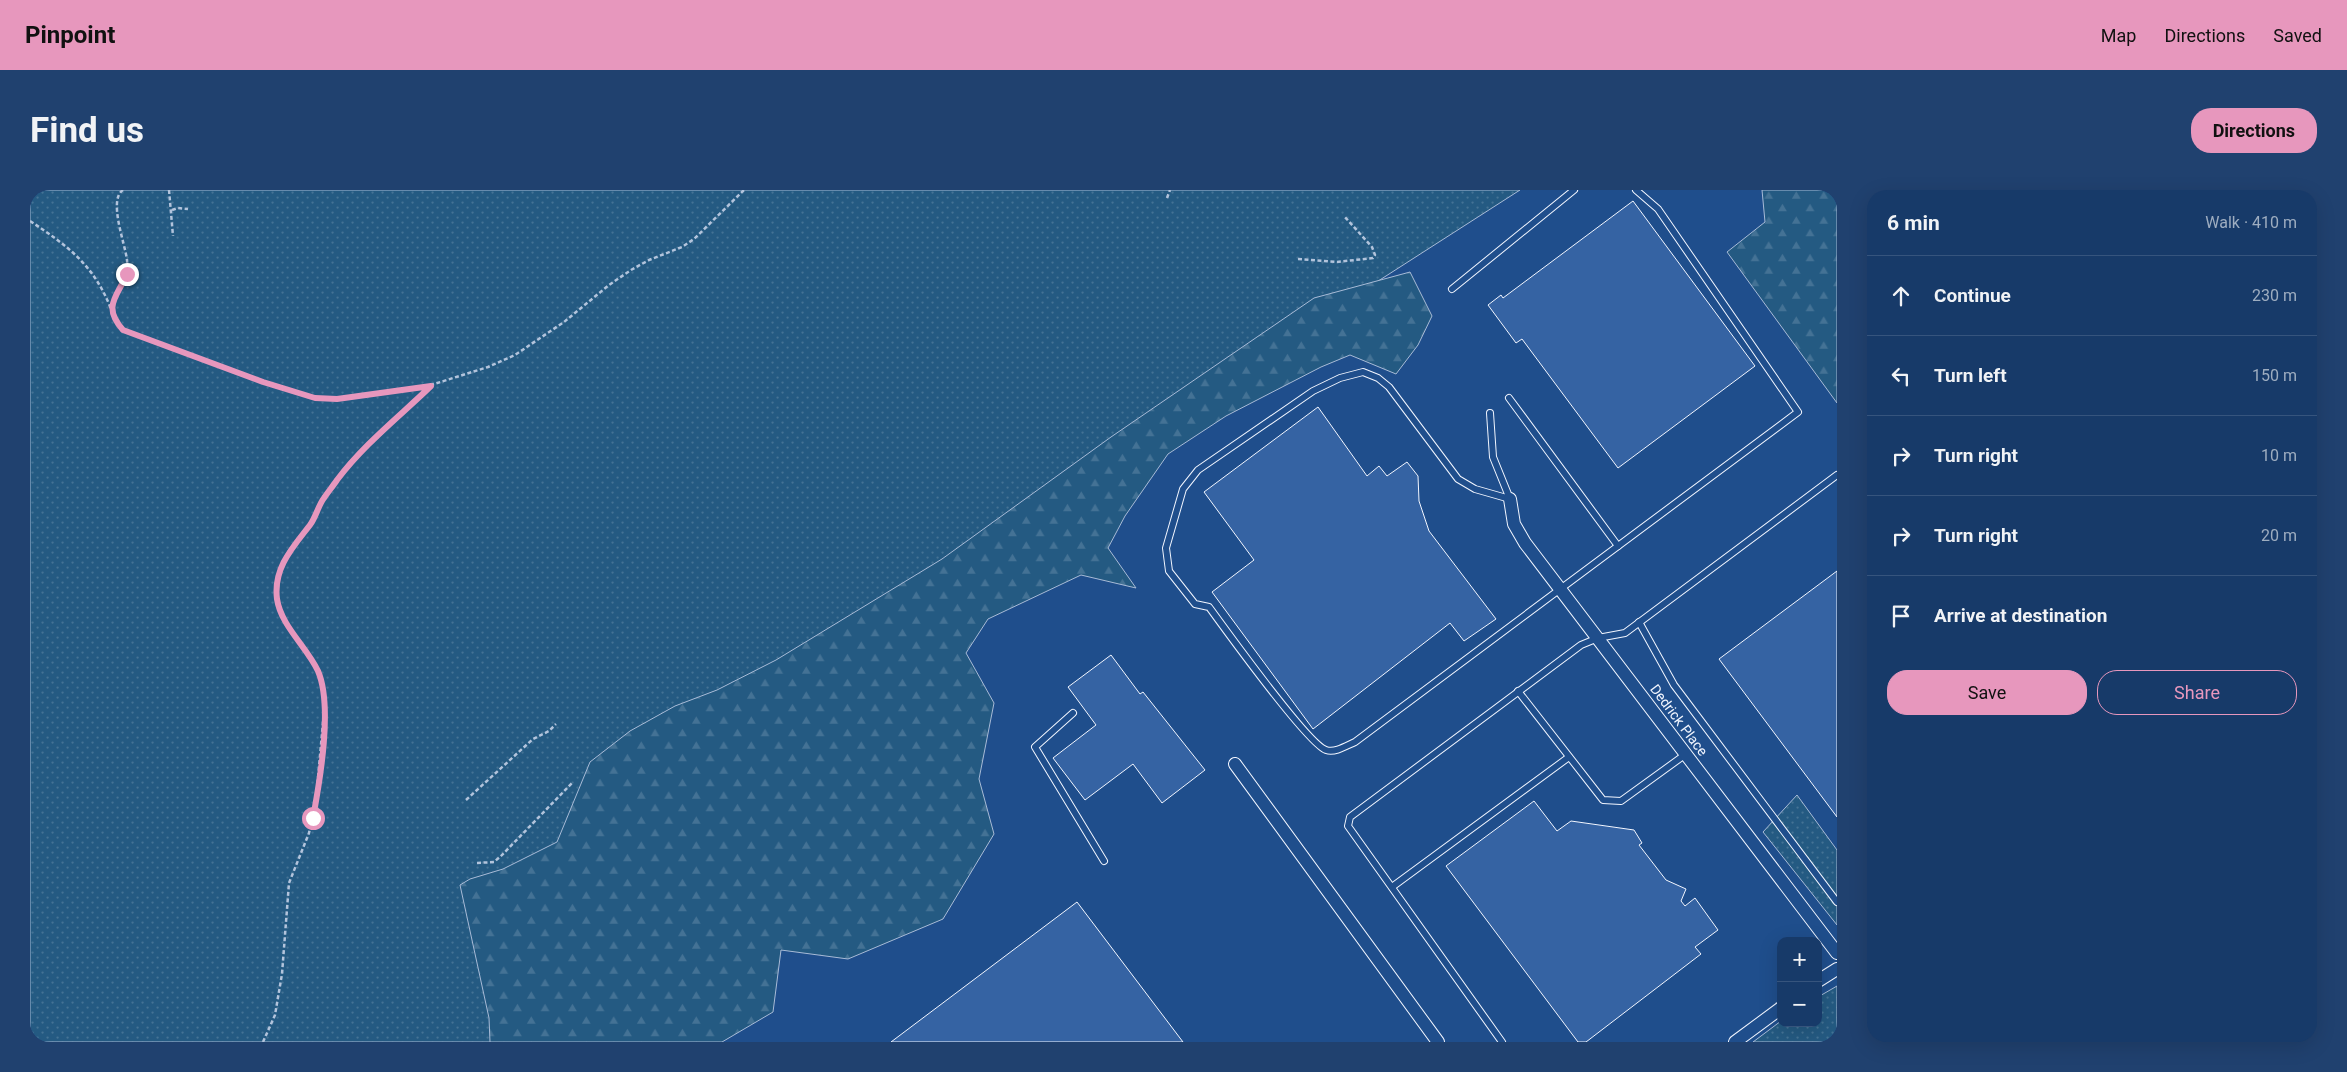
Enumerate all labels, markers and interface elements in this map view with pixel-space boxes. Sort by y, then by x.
text: Pinpoint [25,21,115,49]
text: Map [2101,25,2136,46]
text: Directions [2164,25,2245,46]
text: Saved [2273,25,2322,46]
button: Directions [2191,108,2317,153]
text: Find us [30,110,144,151]
text: 6 min [1887,211,1940,235]
text: Walk · 410 m [2205,213,2297,232]
route end [116,263,139,286]
icon: ahead [1887,282,1915,310]
text: Continue [1934,284,2011,307]
text: 230 m [2252,286,2297,305]
icon: left [1887,362,1915,390]
text: Turn left [1934,364,2007,387]
text: 150 m [2252,366,2297,385]
icon: right [1887,442,1915,470]
text: Turn right [1934,444,2018,467]
text: 10 m [2261,446,2297,465]
icon: right [1887,522,1915,550]
text: Turn right [1934,524,2018,547]
text: 20 m [2261,526,2297,545]
icon: arrive [1887,602,1915,630]
text: Arrive at destination [1934,604,2107,627]
button: Save [1887,670,2087,715]
button: Share [2097,670,2297,715]
street label: Dedrick Place [1647,681,1711,759]
route start [302,807,325,830]
map controls [1777,937,1822,1027]
button: + [1777,937,1822,982]
button: − [1777,982,1822,1027]

